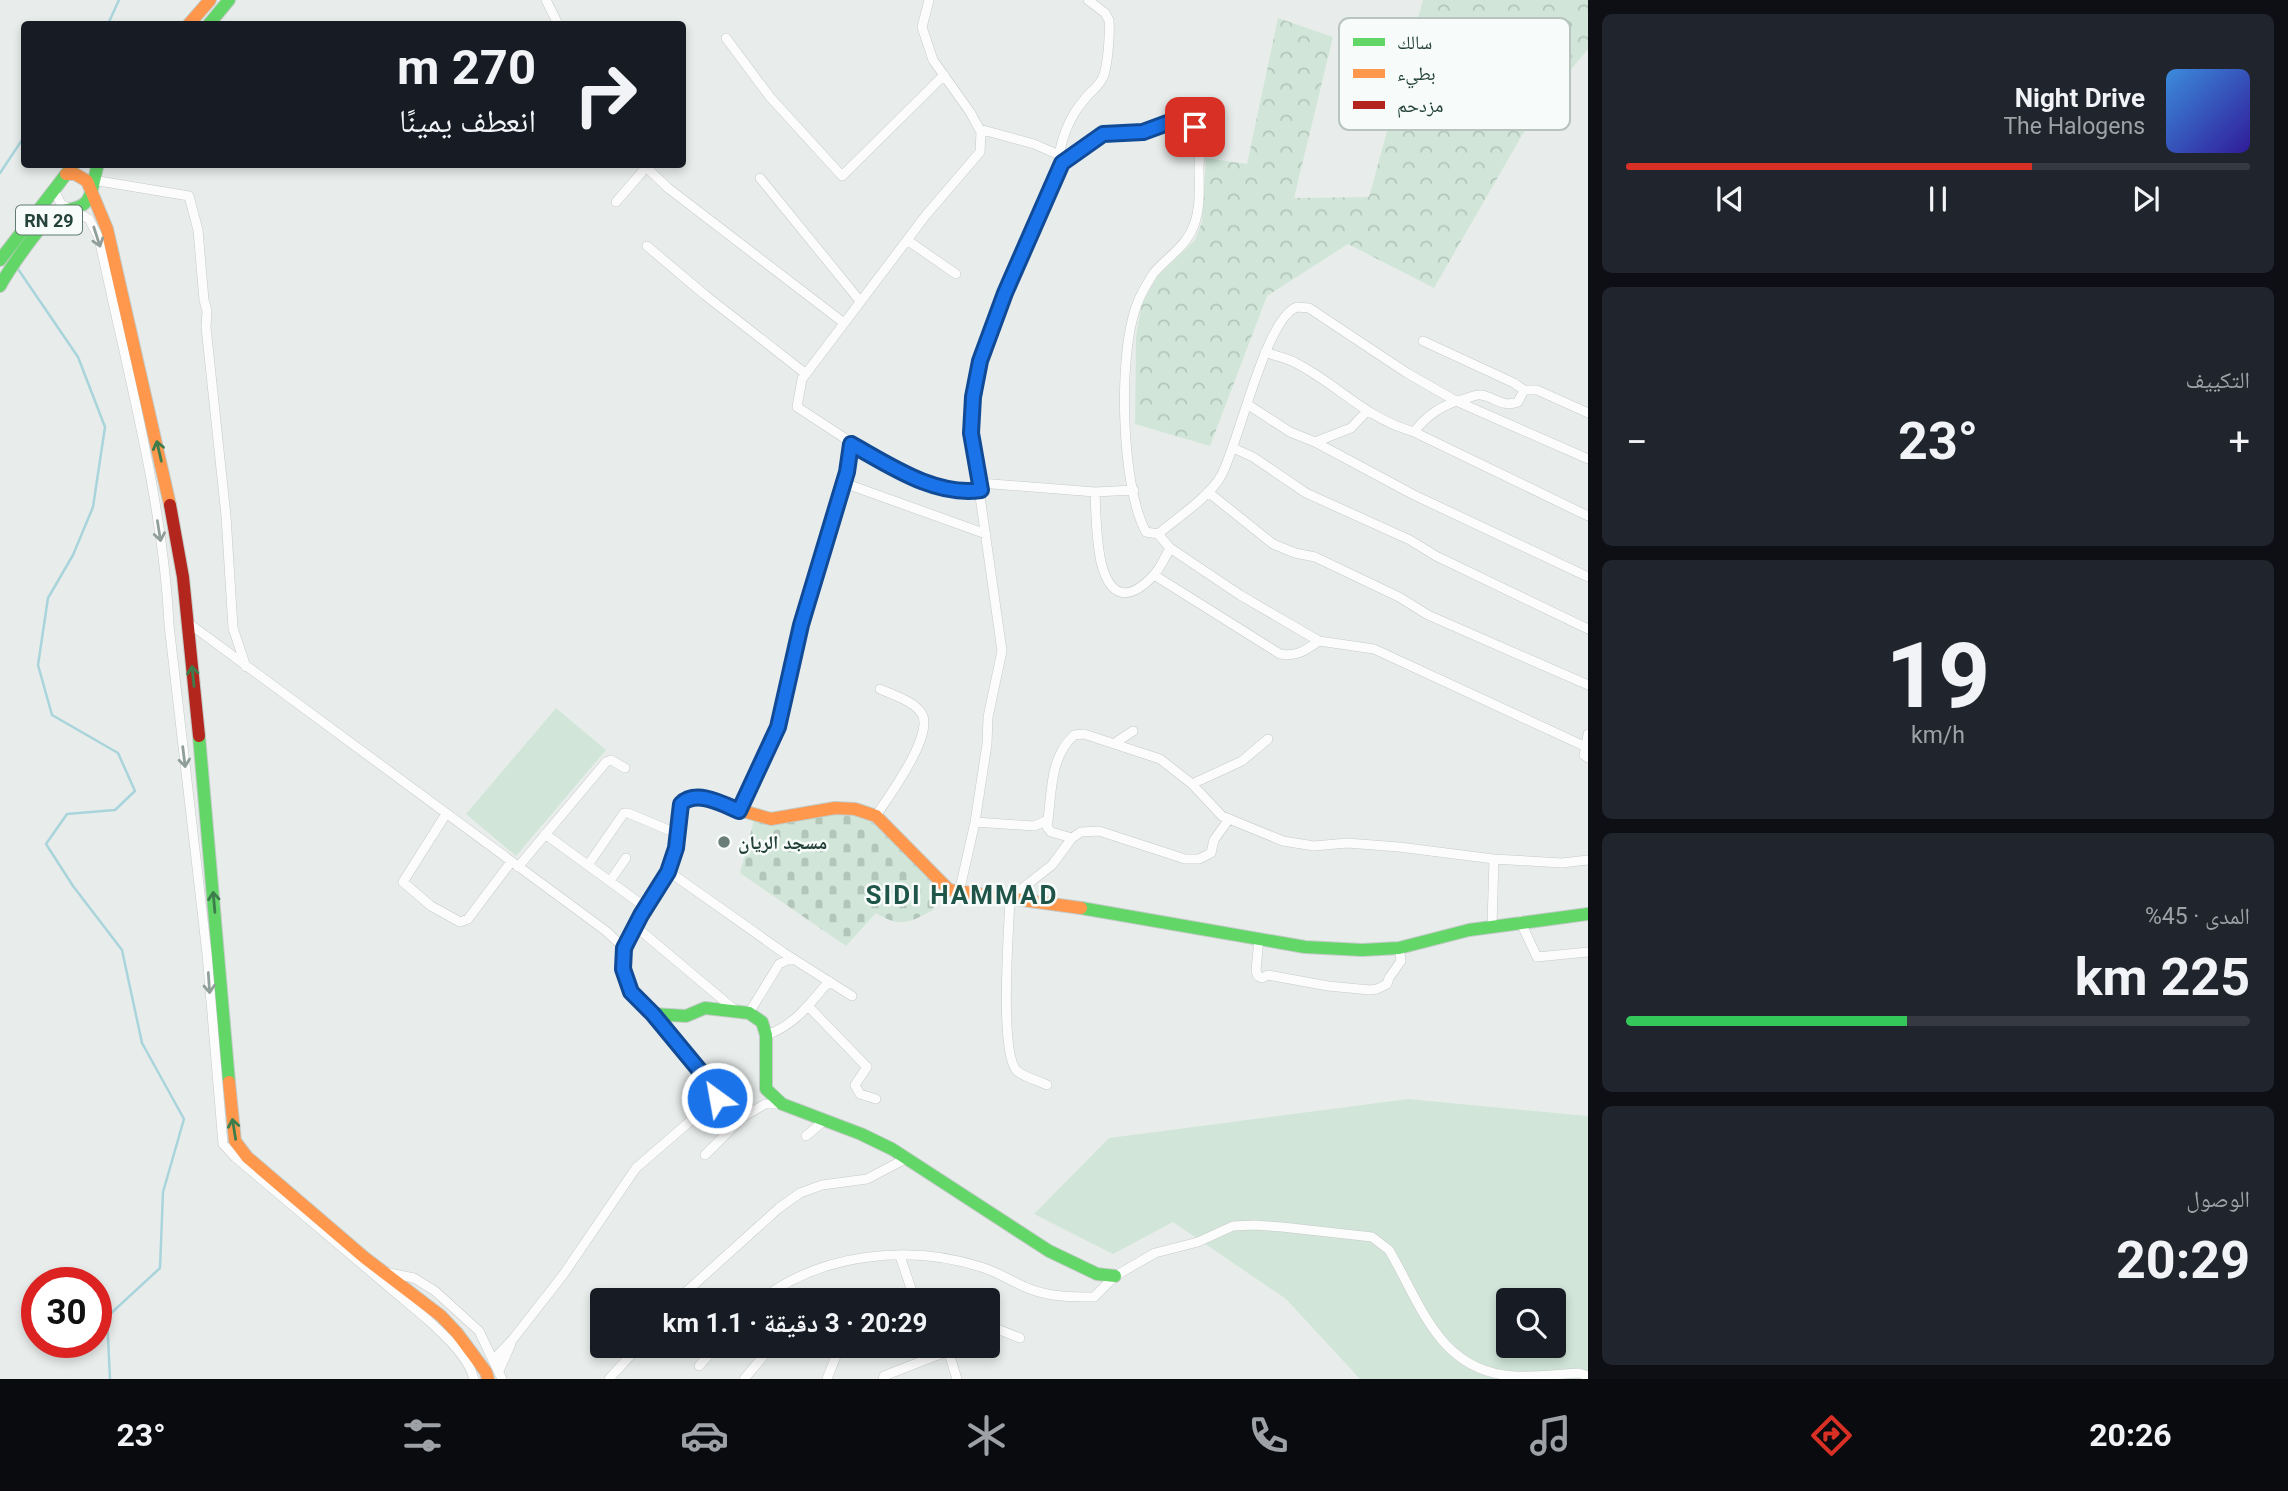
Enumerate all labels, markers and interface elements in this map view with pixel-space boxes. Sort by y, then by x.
legend [1339,18,1570,130]
text: سالك [1397,31,1432,54]
text: 270 m [397,39,536,96]
icon: right [560,49,651,140]
text: بطيء [1397,62,1436,89]
text: Night Drive [2015,83,2145,113]
text: مزدحم [1397,94,1443,118]
pin [1165,97,1225,157]
text: انعطف يمينًا [399,102,536,140]
icon: arrive [1176,108,1214,146]
text: The Halogens [2003,113,2145,140]
icon: previous [1711,180,1749,218]
icon: pause [1919,180,1957,218]
icon: next [2127,180,2165,218]
road number: RN 29 [16,205,82,234]
one-way arrow [91,226,104,248]
text: التكييف [2185,367,2250,394]
text: 23° [1898,411,1978,472]
text: − [1626,420,1648,464]
text: + [2228,420,2250,464]
one-way arrow [152,440,165,463]
one-way arrow [153,520,166,542]
text: 19 [1886,623,1990,729]
one-way arrow [186,665,199,688]
text: km/h [1911,722,1965,749]
one-way arrow [178,746,191,768]
place label: مسجد الريان [738,831,827,854]
marker: مسجد الريان [716,834,732,850]
district label: SIDI HAMMAD [866,880,1058,910]
one-way arrow [207,891,220,914]
text: المدى · 45% [2145,903,2250,930]
text: 225 km [2075,947,2250,1008]
one-way arrow [203,972,216,994]
position arrow [680,1061,754,1135]
one-way arrow [227,1118,240,1141]
text: الوصول [2186,1186,2250,1213]
text: 20:29 [2116,1230,2250,1291]
speed limit sign: 30 [21,1267,112,1358]
map controls [1496,1288,1566,1358]
button: search [1496,1288,1566,1358]
text: 20:29 · 3 دقيقة · 1.1 km [663,1308,927,1338]
icon: filters [398,1411,447,1460]
icon: car [680,1411,729,1460]
icon: climate [962,1411,1011,1460]
icon: phone [1244,1411,1293,1460]
icon: music [1526,1411,1575,1460]
icon: directions [1807,1411,1856,1460]
text: 23° [117,1416,166,1454]
text: 20:26 [2089,1416,2172,1454]

